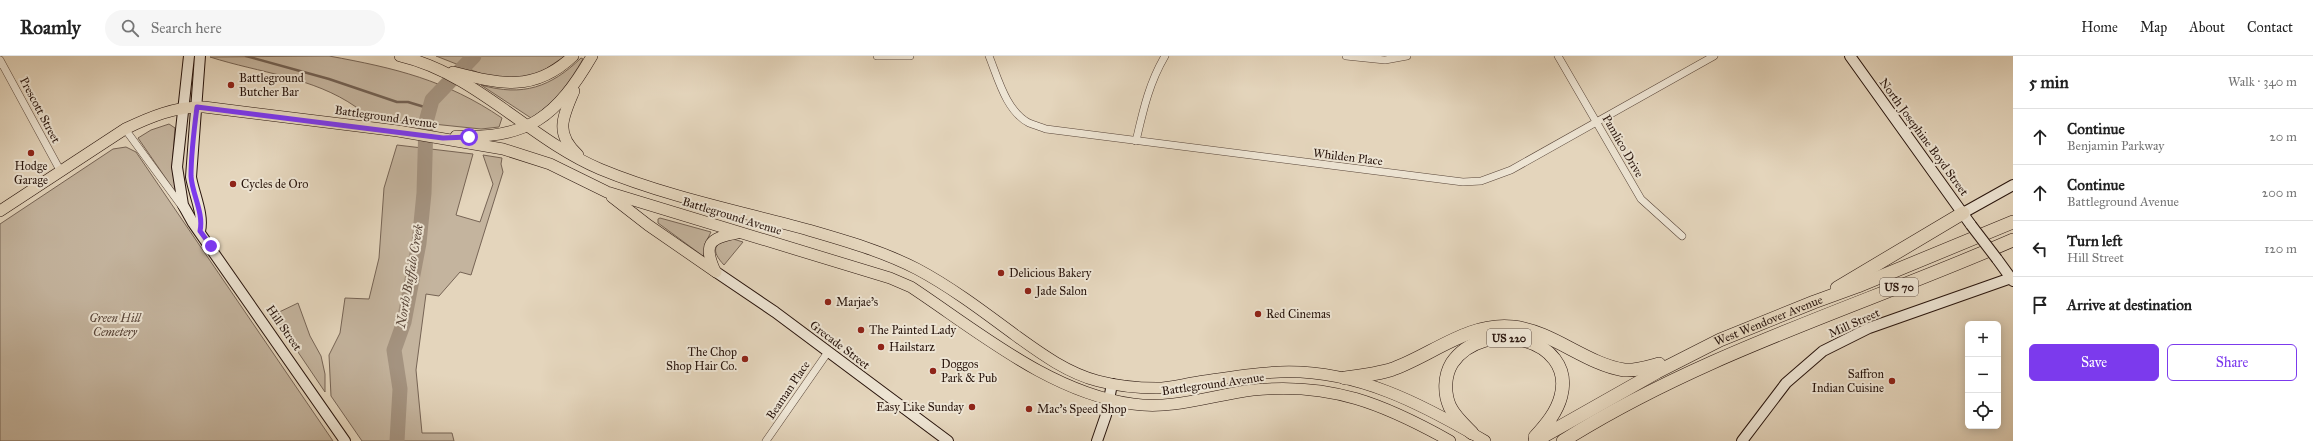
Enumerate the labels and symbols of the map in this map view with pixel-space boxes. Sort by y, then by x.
place label: Battleground Butcher Bar [239,71,304,99]
street label: Prescott Street [17,75,64,146]
street label: North Josephine Boyd Street [1876,75,1972,200]
marker: Battleground Butcher Bar [226,80,236,90]
street label: Battleground Avenue [334,103,438,132]
street label: Pamlico Drive [1599,112,1647,180]
route start [460,128,478,146]
street label: Whilden Place [1312,146,1384,168]
marker: Hodge Garage [26,148,36,158]
place label: Hodge Garage [14,159,48,188]
place label: Cycles de Oro [241,177,308,191]
marker: Cycles de Oro [228,179,238,189]
street label: Battleground Avenue [680,194,783,239]
water label: North Buffalo Creek [393,223,427,330]
route end [202,237,220,255]
place label: Delicious Bakery [1009,266,1092,280]
marker: Delicious Bakery [996,268,1006,278]
road number: US 70 [1880,278,1918,296]
place label: Jade Salon [1034,284,1088,299]
marker: Jade Salon [1023,286,1033,296]
street label: West Wendover Avenue [1712,293,1824,349]
place label: Marjae's [836,295,878,309]
marker: Marjae's [823,297,833,307]
street label: Hill Street [263,302,305,354]
street label: Mill Street [1826,305,1882,340]
place label: Red Cinemas [1266,307,1330,321]
marker: Red Cinemas [1253,309,1263,319]
park label: Green Hill Cemetery [89,311,143,339]
street label: Grecade Street [807,318,873,373]
place label: The Painted Lady [869,323,957,337]
marker: The Painted Lady [856,325,866,335]
road number: US 220 [1487,329,1531,347]
place label: Hailstarz [889,340,935,354]
marker: Hailstarz [876,342,886,352]
place label: The Chop Shop Hair Co. [666,345,737,373]
marker: The Chop Shop Hair Co. [740,354,750,364]
place label: Doggos Park & Pub [941,357,997,385]
street label: Beaman Place [763,358,813,422]
marker: Doggos Park & Pub [928,366,938,376]
place label: Saffron Indian Cuisine [1812,367,1885,395]
street label: Battleground Avenue [1161,370,1265,399]
marker: Saffron Indian Cuisine [1887,376,1897,386]
place label: Easy Like Sunday [876,400,964,414]
marker: Easy Like Sunday [967,402,977,412]
place label: Mac's Speed Shop [1037,402,1127,416]
marker: Mac's Speed Shop [1024,404,1034,414]

